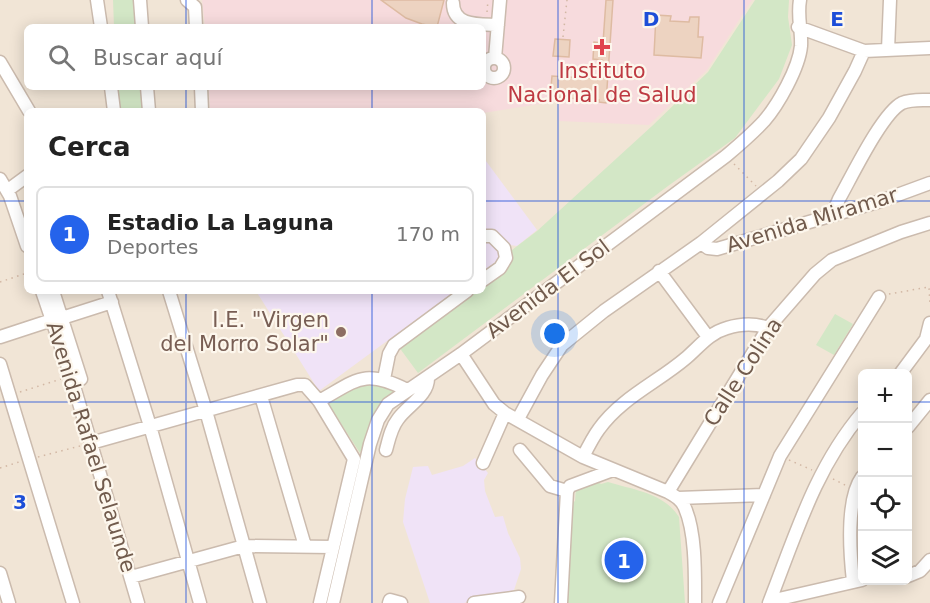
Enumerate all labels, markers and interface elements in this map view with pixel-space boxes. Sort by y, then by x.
text: D [643,7,659,31]
text: E [830,7,844,31]
search box [24,24,486,90]
marker: Instituto Nacional de Salud [593,38,611,56]
icon: search [45,41,78,74]
text: Buscar aquí [93,45,223,70]
place label: Instituto Nacional de Salud [507,59,697,107]
text: Cerca [48,132,131,162]
street label: Avenida Miramar [723,182,901,257]
text: Estadio La Laguna [107,210,334,235]
text: 1 [63,222,76,246]
text: 170 m [396,222,460,246]
text: Deportes [107,235,198,259]
street label: Avenida El Sol [482,235,614,343]
place label: I.E. "Virgen del Morro Solar" [160,308,329,356]
street label: Calle Colina [699,313,787,431]
street label: Avenida Rafael Selaunde [41,319,141,575]
your location [540,319,569,348]
marker: I.E. "Virgen del Morro Solar" [334,325,348,339]
map controls [858,369,912,585]
button: + [858,369,912,423]
button: − [858,423,912,477]
button: locate [858,477,912,531]
text: 3 [13,490,27,514]
button: layers [858,531,912,585]
pin: 1 [604,538,644,582]

